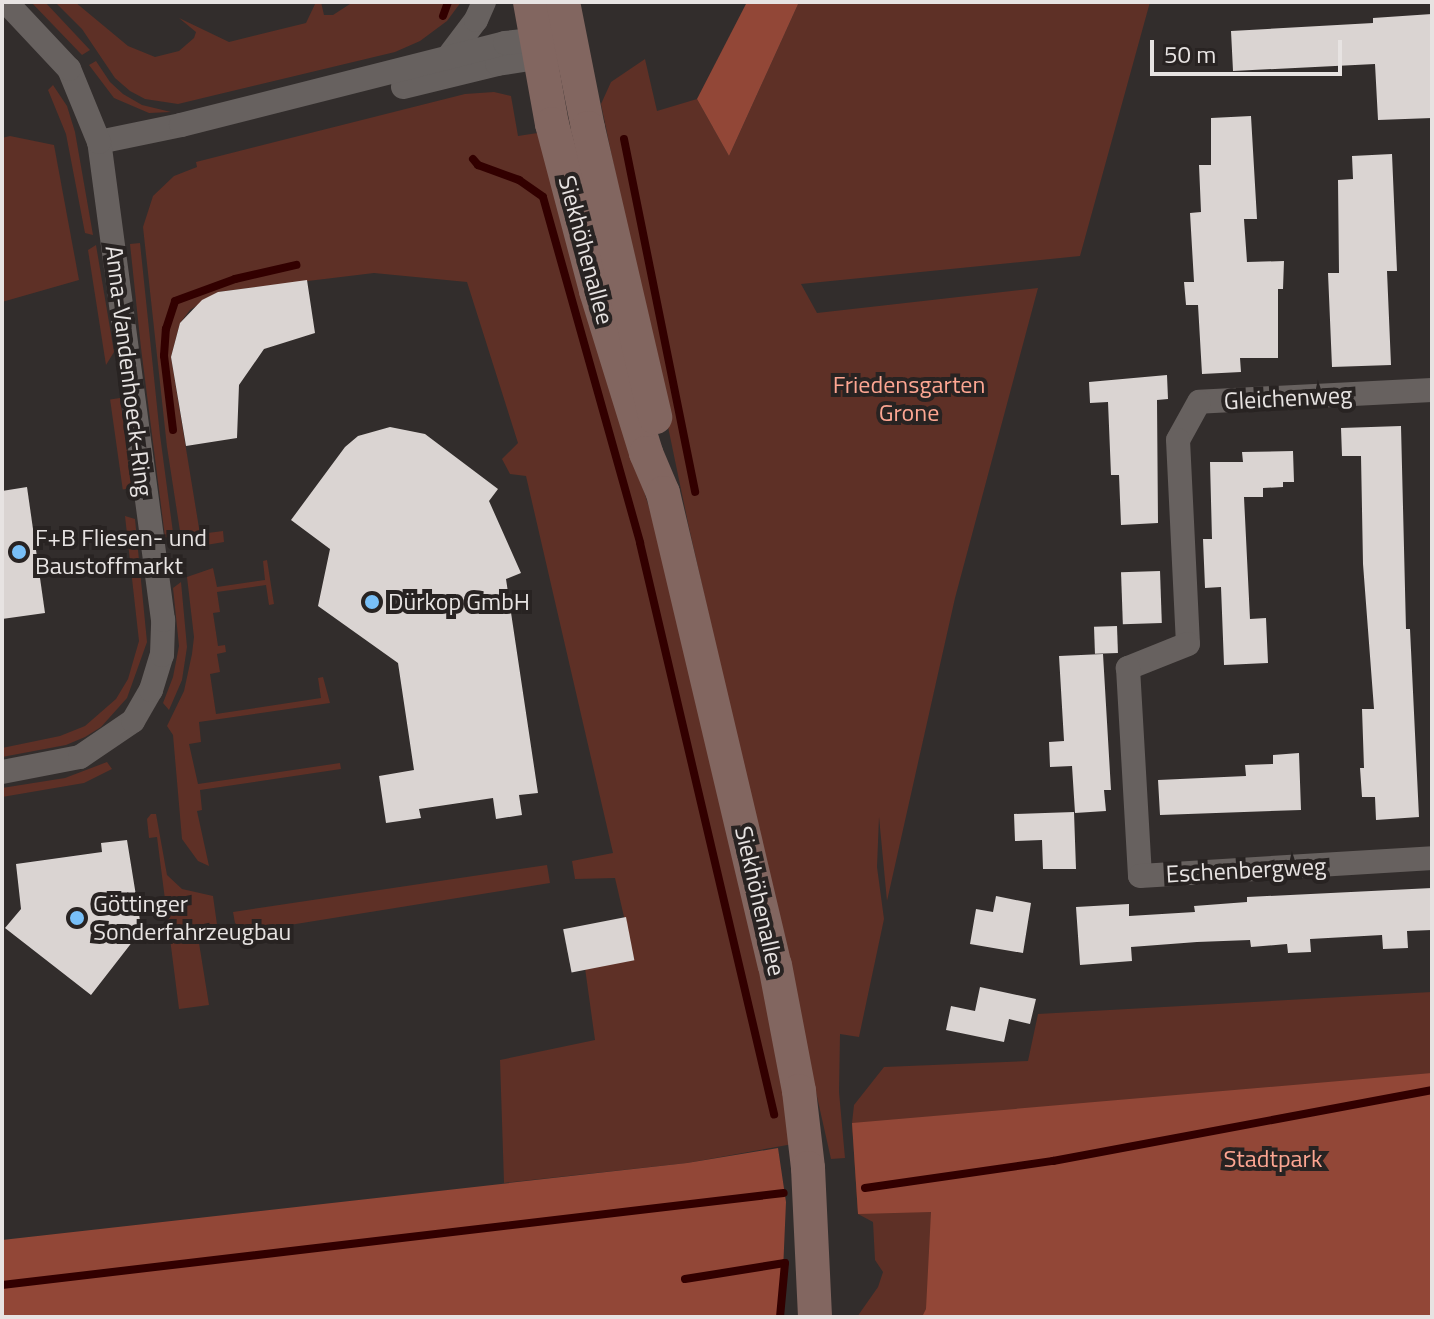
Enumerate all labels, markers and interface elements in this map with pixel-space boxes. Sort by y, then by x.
scale bar [1154,24,1346,74]
text: 50 m [1164,36,1216,72]
street label: Siekhöhenallee [552,173,620,327]
street label: Anna-Vandenhoeck-Ring [99,244,159,498]
park label: Friedensgarten Grone [833,371,985,427]
street label: Gleichenweg [1223,380,1353,416]
place label: F+B Fliesen- und Baustoffmarkt [35,524,207,580]
marker: F+B Fliesen- und Baustoffmarkt [10,543,28,561]
place label: Dürkop GmbH [388,588,530,616]
marker: Dürkop GmbH [363,593,381,611]
street label: Siekhöhenallee [729,823,791,979]
street label: Eschenbergweg [1165,851,1327,889]
place label: Göttinger Sonderfahrzeugbau [93,890,291,946]
marker: Göttinger Sonderfahrzeugbau [68,909,86,927]
park label: Stadtpark [1224,1145,1322,1173]

